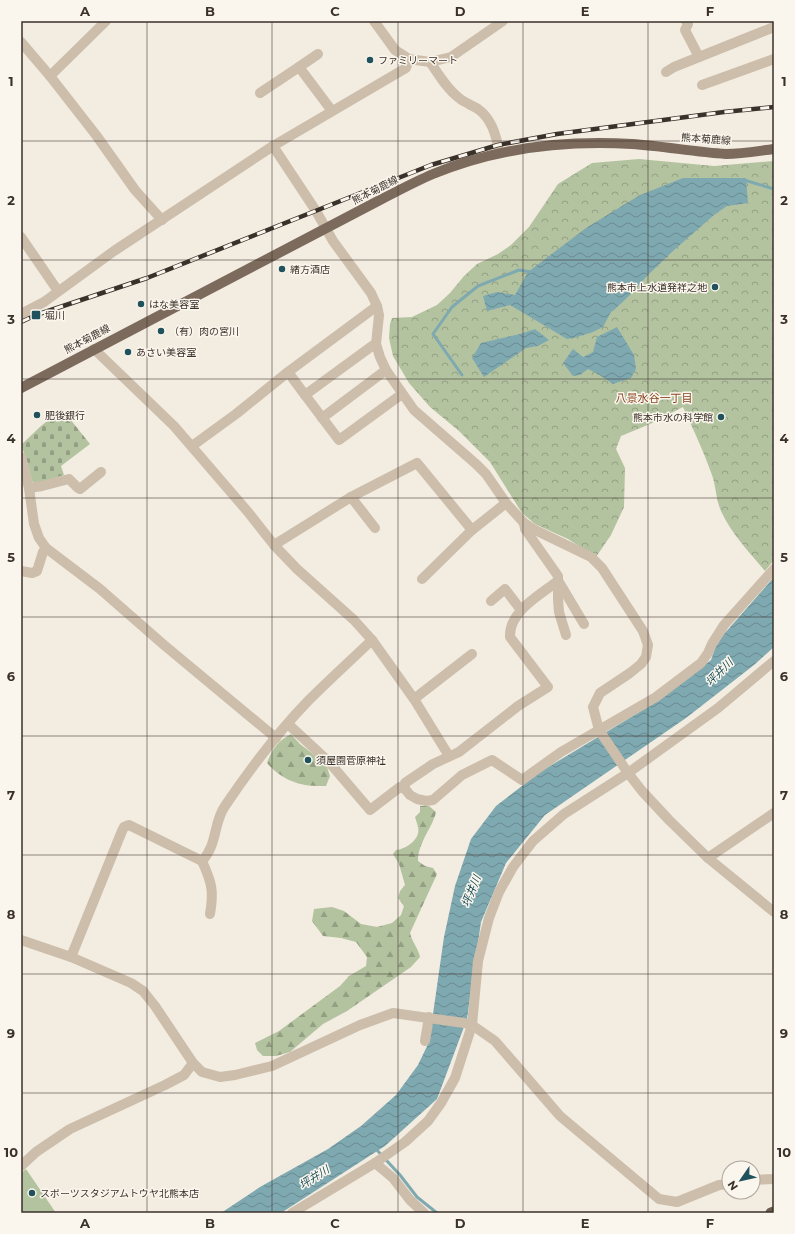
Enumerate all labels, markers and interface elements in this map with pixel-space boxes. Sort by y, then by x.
text: A [79,3,91,19]
text: B [205,3,215,19]
text: C [330,3,340,19]
text: D [455,3,466,19]
text: E [581,3,590,19]
text: F [706,3,714,19]
place label: ファミリーマート [378,54,458,67]
marker: ファミリーマート [365,55,375,65]
text: 1 [8,73,14,89]
text: 1 [781,73,787,89]
street label: 熊本菊鹿線 [681,131,731,147]
street label: 熊本菊鹿線 [350,173,400,207]
text: 2 [7,192,15,208]
text: 2 [780,192,788,208]
place label: 緒方酒店 [290,263,330,276]
marker: 緒方酒店 [277,264,287,274]
place label: 熊本市上水道発祥之地 [607,281,708,294]
marker: 熊本市上水道発祥之地 [710,282,720,292]
place label: はな美容室 [149,298,199,311]
marker: はな美容室 [136,299,146,309]
marker: 堀川 [30,309,42,321]
place label: 堀川 [45,309,65,322]
text: 3 [6,311,15,327]
text: 3 [779,311,788,327]
street label: 熊本菊鹿線 [62,322,112,356]
place label: （有）肉の宮川 [169,325,239,338]
marker: （有）肉の宮川 [156,326,166,336]
place label: あさい美容室 [136,346,196,359]
marker: あさい美容室 [123,347,133,357]
district label: 八景水谷一丁目 [616,391,693,405]
place label: 肥後銀行 [45,409,85,422]
marker: 肥後銀行 [32,410,42,420]
place label: 熊本市水の科学館 [633,411,713,424]
marker: 熊本市水の科学館 [716,412,726,422]
text: 4 [7,430,16,446]
text: 4 [780,430,789,446]
text: 5 [7,549,15,565]
text: 5 [780,549,788,565]
water label: 坪井川 [702,655,736,689]
text: 6 [7,668,16,684]
text: 6 [780,668,789,684]
place label: 須屋園菅原神社 [316,754,386,767]
marker: 須屋園菅原神社 [303,755,313,765]
text: 7 [7,787,15,803]
text: 7 [780,787,788,803]
water label: 坪井川 [458,872,484,909]
text: 8 [7,906,16,922]
text: 8 [780,906,789,922]
text: 9 [7,1025,15,1041]
text: 9 [780,1025,788,1041]
text: 10 [4,1144,18,1160]
text: 10 [777,1144,791,1160]
north arrow [721,1160,761,1200]
water label: 坪井川 [296,1162,333,1192]
text: N [724,1178,741,1193]
place label: スポーツスタジアムトウヤ北熊本店 [40,1187,199,1200]
marker: スポーツスタジアムトウヤ北熊本店 [27,1188,37,1198]
text: A [79,1215,91,1231]
text: B [205,1215,215,1231]
text: C [330,1215,340,1231]
text: D [455,1215,466,1231]
text: E [581,1215,590,1231]
text: F [706,1215,714,1231]

